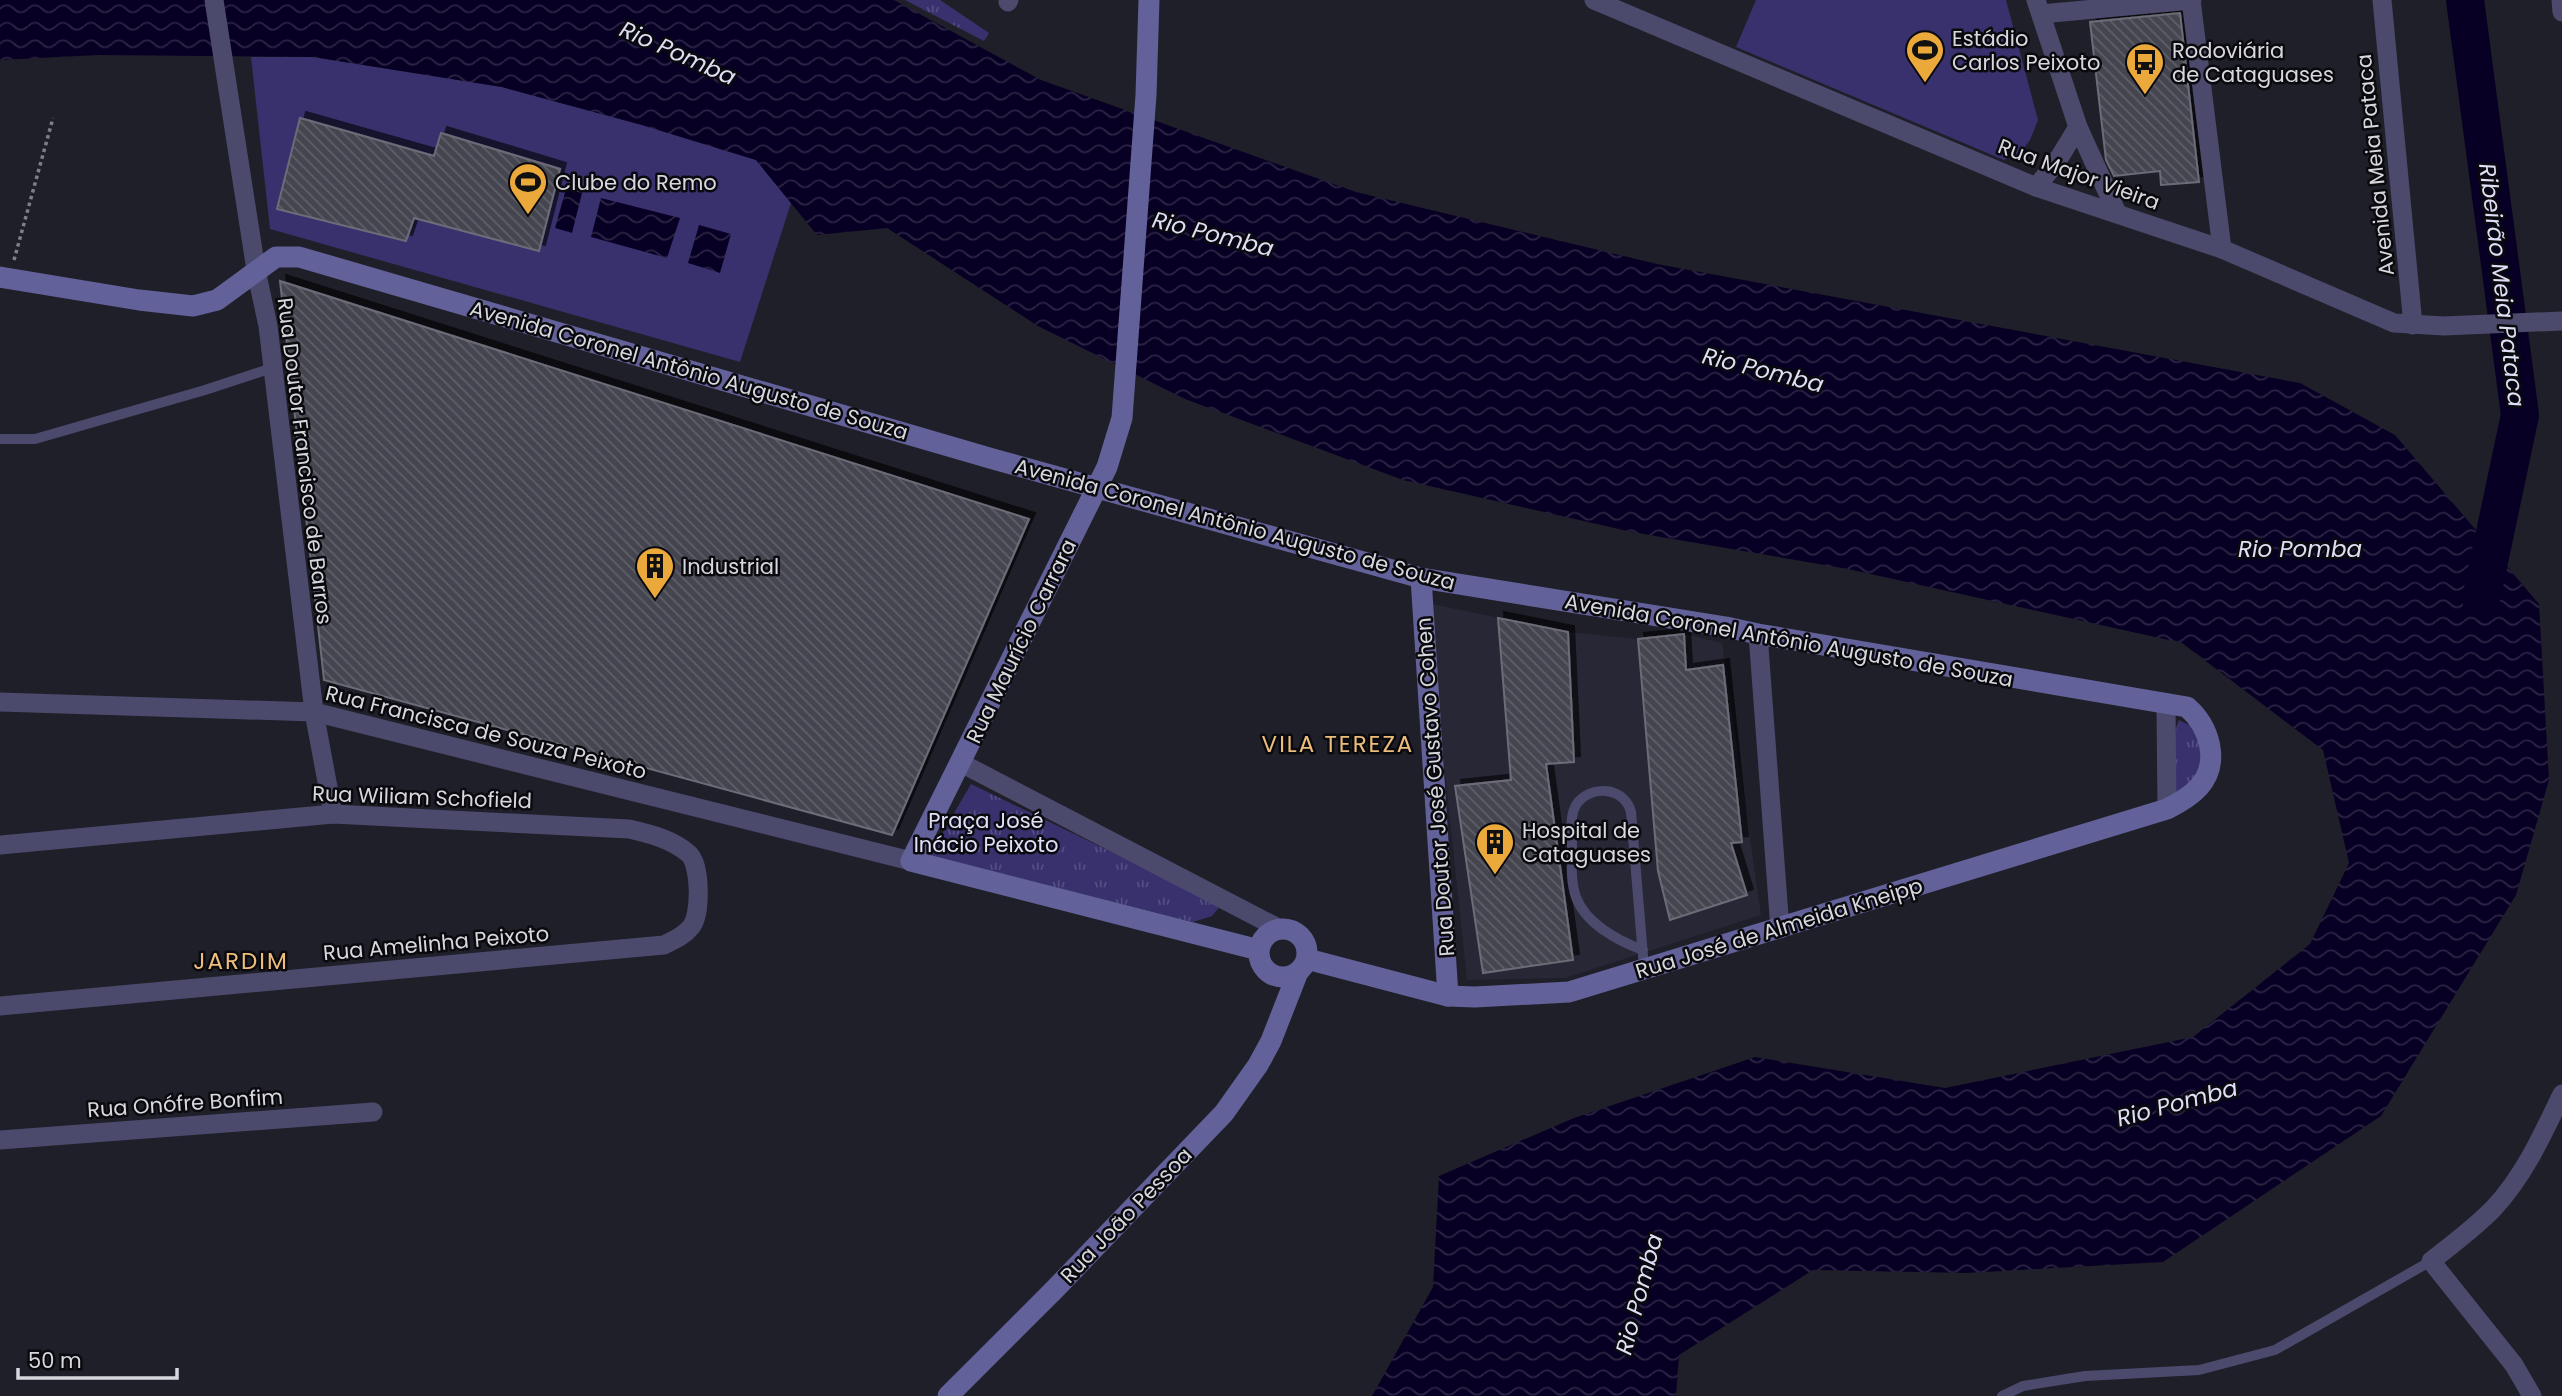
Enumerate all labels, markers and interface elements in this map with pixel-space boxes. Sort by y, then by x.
water label: Rio Pomba [615,13,741,93]
place label: Estádio Carlos Peixoto [1952,24,2100,77]
sports icon: Estádio Carlos Peixoto [1904,29,1946,84]
place label: Rodoviária de Cataguases [2172,36,2334,89]
bus stop icon: Rodoviária de Cataguases [2124,41,2166,96]
street label: Avenida Meia Pataca [2349,53,2401,277]
street label: Rua Major Vieira [1994,131,2164,217]
sports icon: Clube do Remo [507,161,549,216]
water label: Ribeirão Meia Pataca [2471,161,2533,409]
place label: Clube do Remo [555,168,717,197]
water label: Rio Pomba [1149,203,1277,265]
street label: Avenida Coronel Antônio Augusto de Souza [466,293,912,447]
street label: Rua Doutor Francisco de Barros [271,296,339,626]
water label: Rio Pomba [1699,339,1827,401]
street label: Avenida Coronel Antônio Augusto de Souza [1012,451,1458,597]
water label: Rio Pomba [2238,533,2362,565]
street label: Rua Maurício Carrara [959,534,1083,748]
building icon: Industrial [634,545,676,600]
place label: Industrial [682,552,779,581]
street label: Avenida Coronel Antônio Augusto de Souza [1563,586,2015,694]
street label: Rua Doutor José Gustavo Cohen [1409,617,1461,957]
street label: Rua Francisca de Souza Peixoto [322,678,650,786]
district label: VILA TEREZA [1262,728,1414,760]
street label: Rua Wiliam Schofield [312,779,532,815]
park label: Praça José Inácio Peixoto [914,806,1058,859]
place label: Hospital de Cataguases [1522,816,1651,869]
building icon: Hospital de Cataguases [1474,821,1516,876]
street label: Rua José de Almeida Kneipp [1632,870,1926,986]
street label: Rua Amelinha Peixoto [322,919,550,967]
district label: JARDIM [193,945,289,977]
water label: Rio Pomba [2113,1071,2241,1135]
street label: Rua Onófre Bonfim [86,1082,284,1124]
street label: Rua João Pessoa [1054,1141,1198,1289]
water label: Rio Pomba [1607,1230,1671,1358]
scale bar [18,1336,177,1380]
text: 50 m [28,1346,82,1375]

